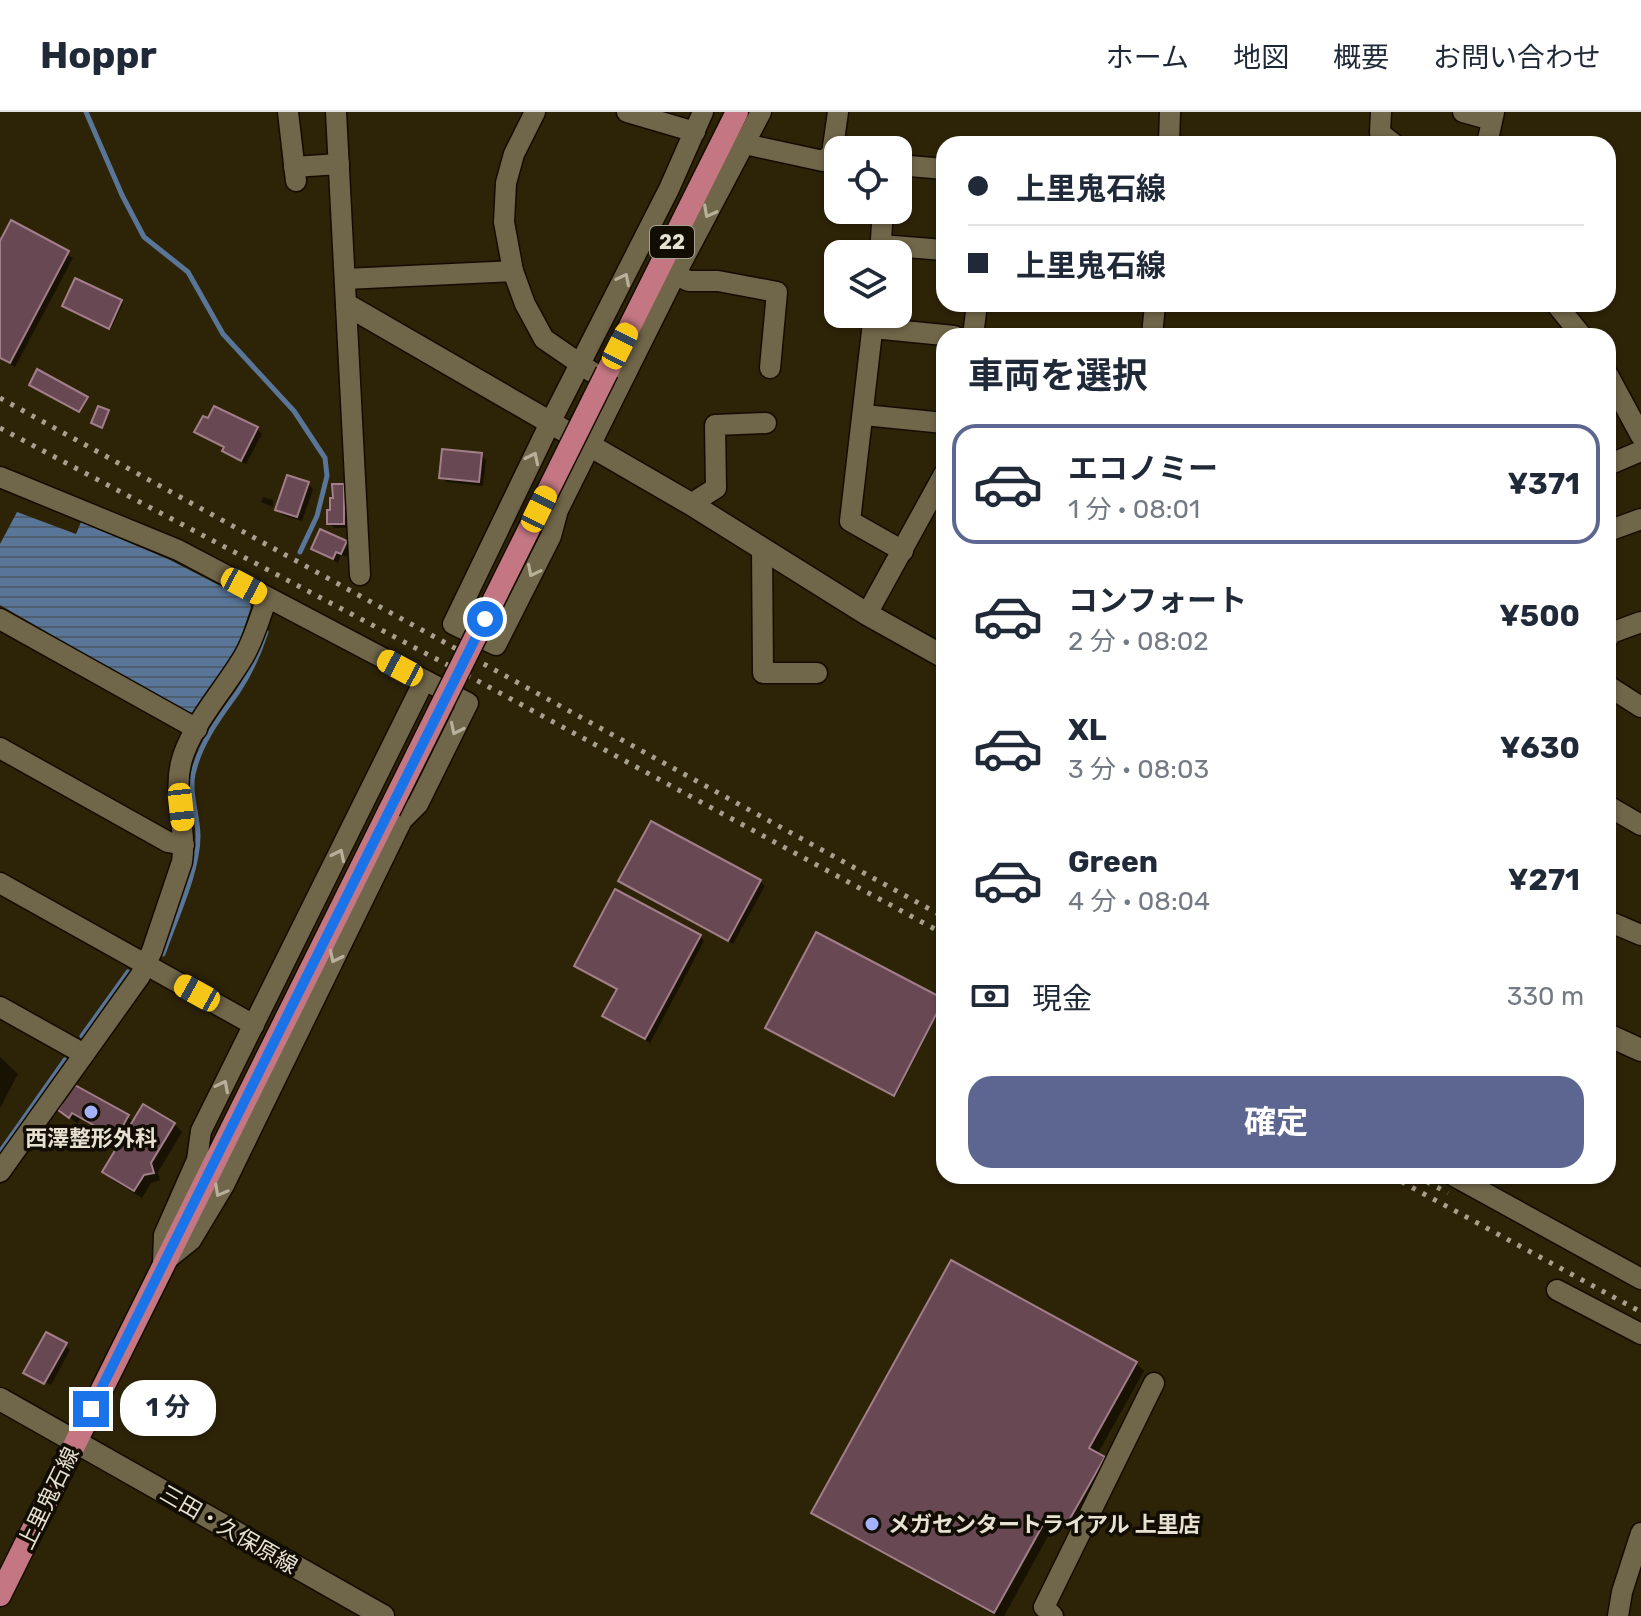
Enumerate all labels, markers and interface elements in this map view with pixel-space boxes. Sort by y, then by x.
text: Hoppr [40,32,157,78]
text: ホーム [1106,41,1189,74]
text: 地図 [1233,41,1289,74]
text: 概要 [1333,41,1389,74]
text: お問い合わせ [1433,41,1601,74]
map controls [824,136,912,328]
button: locate [824,136,912,224]
text: 上里鬼石線 [1016,171,1166,207]
one-way arrow [703,204,718,219]
road number: 22 [650,226,694,258]
button: layers [824,240,912,328]
text: 上里鬼石線 [1016,248,1166,284]
one-way arrow [614,272,629,287]
car [598,319,642,373]
text: 車両を選択 [968,354,1148,397]
icon: car [972,448,1044,520]
one-way arrow [523,451,539,466]
text: エコノミー [1068,451,1218,487]
text: ¥371 [1507,466,1580,502]
car [518,482,560,536]
text: 1 分 · 08:01 [1068,494,1200,525]
one-way arrow [528,563,543,578]
car [217,564,271,608]
icon: car [972,580,1044,652]
text: コンフォート [1068,583,1247,619]
text: ¥500 [1499,598,1580,634]
route start [467,601,503,637]
text: 2 分 · 08:02 [1068,626,1208,657]
car [373,646,427,690]
icon: car [972,712,1044,784]
text: XL [1068,712,1107,748]
one-way arrow [450,720,466,735]
text: ¥630 [1500,730,1580,766]
text: 3 分 · 08:03 [1068,754,1209,785]
car [167,782,195,832]
icon: car [972,844,1044,916]
text: Green [1068,844,1158,880]
one-way arrow [329,848,344,863]
text: ¥271 [1508,862,1580,898]
text: 4 分 · 08:04 [1068,886,1210,917]
one-way arrow [329,949,344,964]
car [170,971,224,1015]
icon: cash [968,974,1012,1018]
text: 現金 [1032,981,1092,1017]
text: 330 m [1507,981,1584,1012]
button: 確定 [968,1076,1584,1168]
one-way arrow [214,1079,229,1094]
marker: 西澤整形外科 [82,1103,100,1121]
place label: 西澤整形外科 [25,1125,157,1152]
one-way arrow [214,1182,230,1197]
callout: 1 分 [119,1381,215,1437]
route end [73,1391,109,1427]
text: 1 分 [146,1392,190,1423]
street label: 上里鬼石線 [12,1443,85,1554]
street label: 三田・久保原線 [155,1479,302,1580]
place label: メガセンタートライアル 上里店 [888,1511,1200,1538]
marker: メガセンタートライアル 上里店 [863,1515,881,1533]

